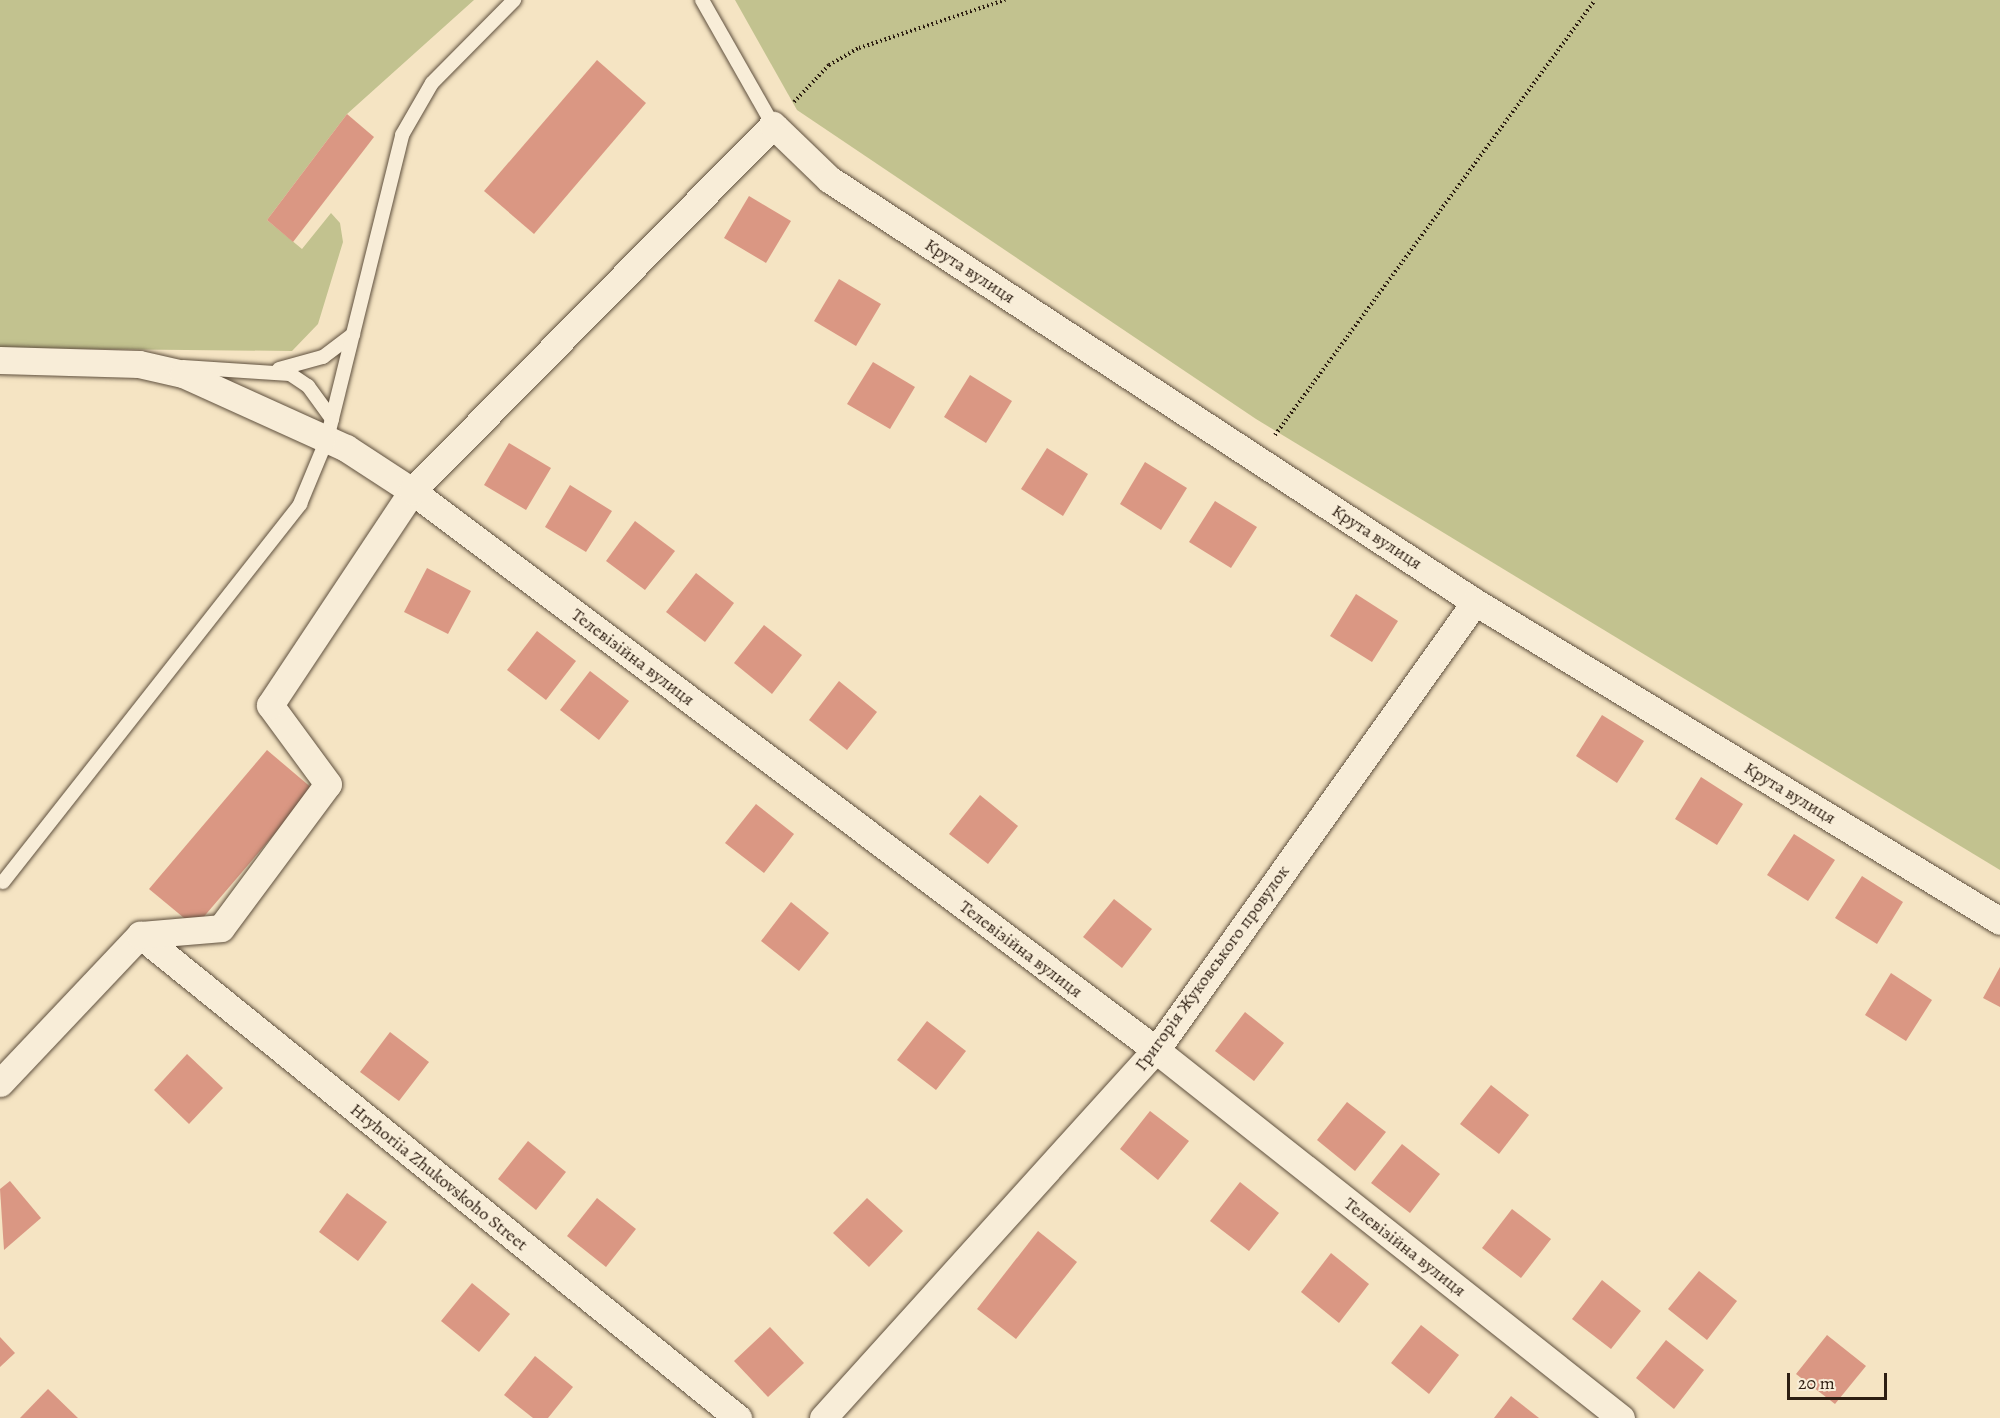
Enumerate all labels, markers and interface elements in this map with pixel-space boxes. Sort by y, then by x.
street label: Крута вулиця [921,234,1019,308]
street label: Крута вулиця [1328,500,1426,574]
street label: Телевізійна вулиця [567,604,699,710]
street label: Крута вулиця [1740,757,1840,829]
street label: Григорія Жуковського провулок [1130,861,1294,1075]
street label: Телевізійна вулиця [955,896,1087,1002]
street label: Hryhoriia Zhukovskoho Street [346,1099,532,1255]
street label: Телевізійна вулиця [1340,1193,1470,1301]
scale bar [1790,1361,1890,1399]
text: 20 m [1798,1371,1835,1395]

